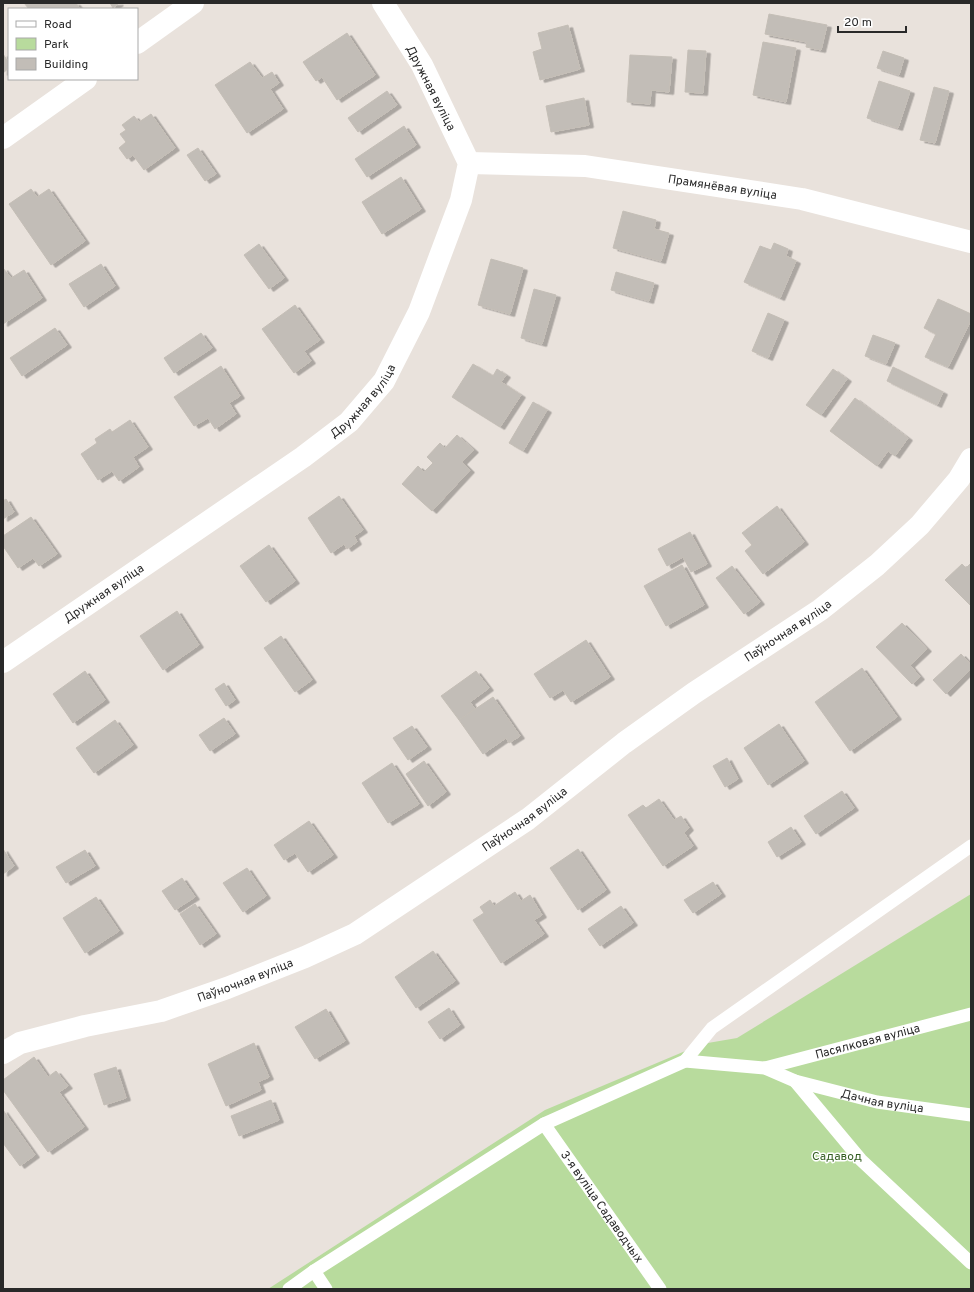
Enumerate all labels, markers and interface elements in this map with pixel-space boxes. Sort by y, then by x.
legend [8,8,138,80]
scale bar [838,8,906,34]
text: 20 m [844,15,872,31]
text: Road [44,17,72,33]
text: Park [44,37,69,53]
street label: Дружная вуліца [402,43,459,134]
text: Building [44,57,88,73]
street label: Прамянёвая вуліца [667,172,778,204]
street label: Дружная вуліца [327,362,400,443]
street label: Дружная вуліца [61,561,148,627]
street label: Паўночная вуліца [742,597,835,667]
street label: Паўночная вуліца [479,784,571,856]
street label: Паўночная вуліца [195,955,296,1007]
street label: Пасялковая вуліца [814,1021,922,1063]
street label: Дачная вуліца [839,1086,925,1117]
street label: 3-я вуліца Садаводчых [556,1148,646,1267]
park label: Садавод [812,1149,862,1165]

